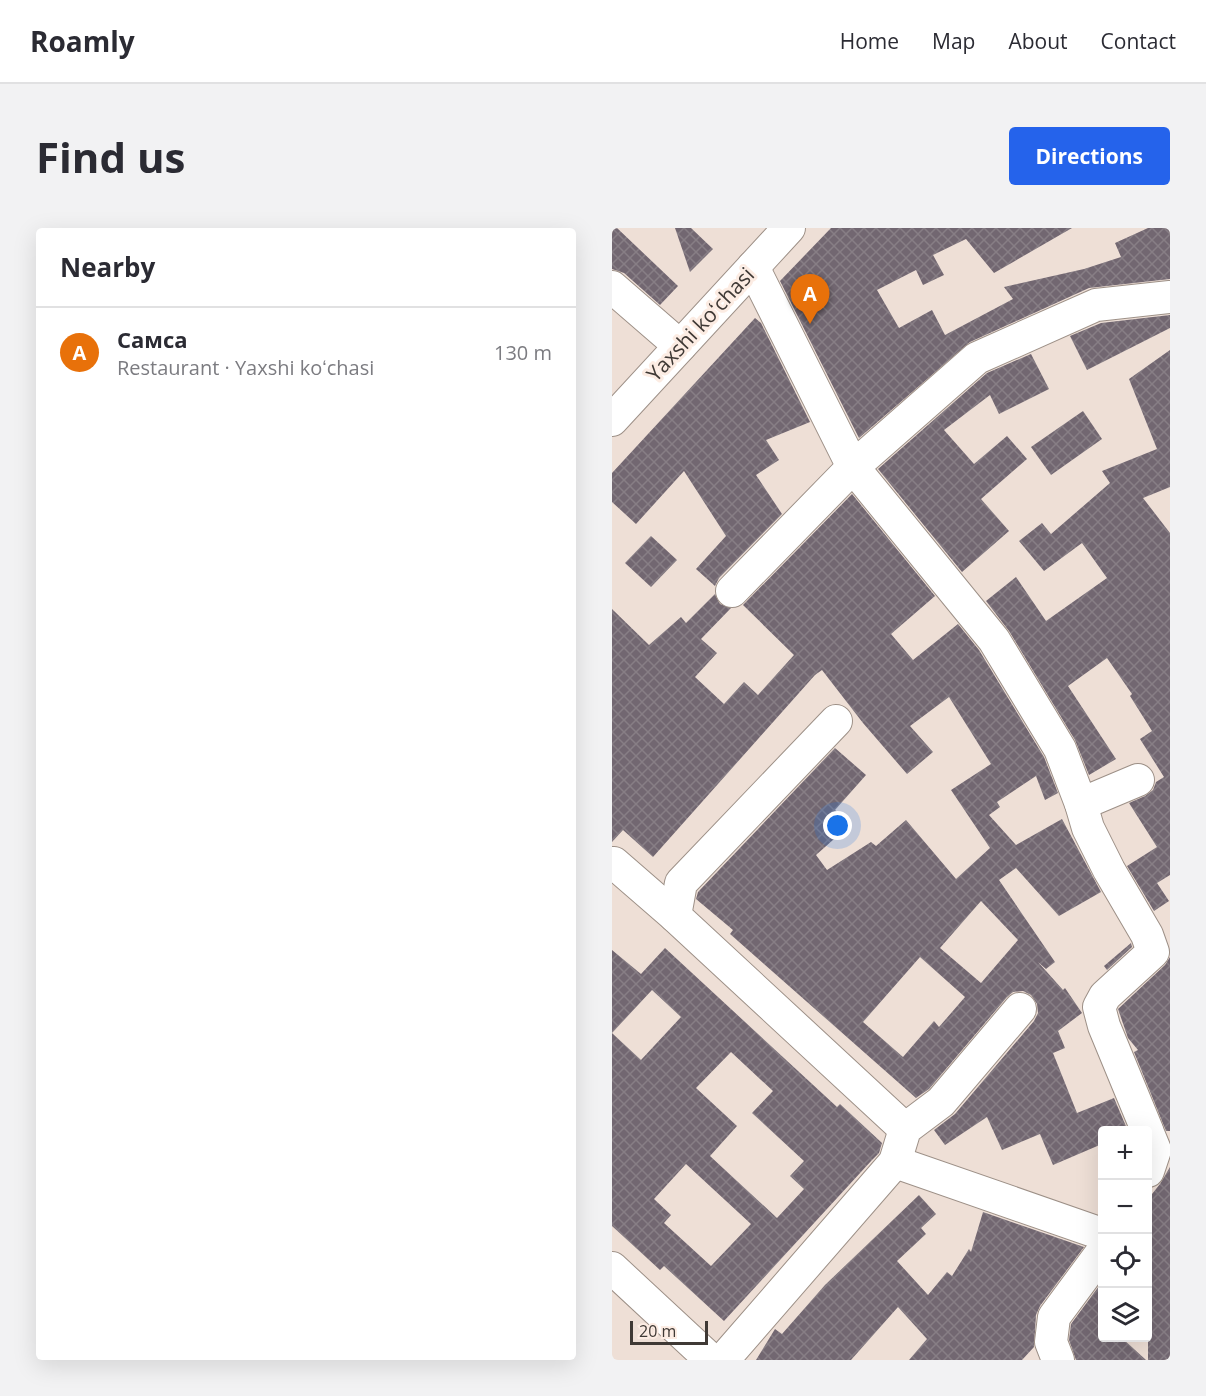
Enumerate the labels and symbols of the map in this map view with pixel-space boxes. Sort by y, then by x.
street label: Yaxshi koʻchasi [640,261,760,387]
pin: A [790,274,830,324]
your location [823,811,852,840]
scale bar [630,1318,708,1346]

